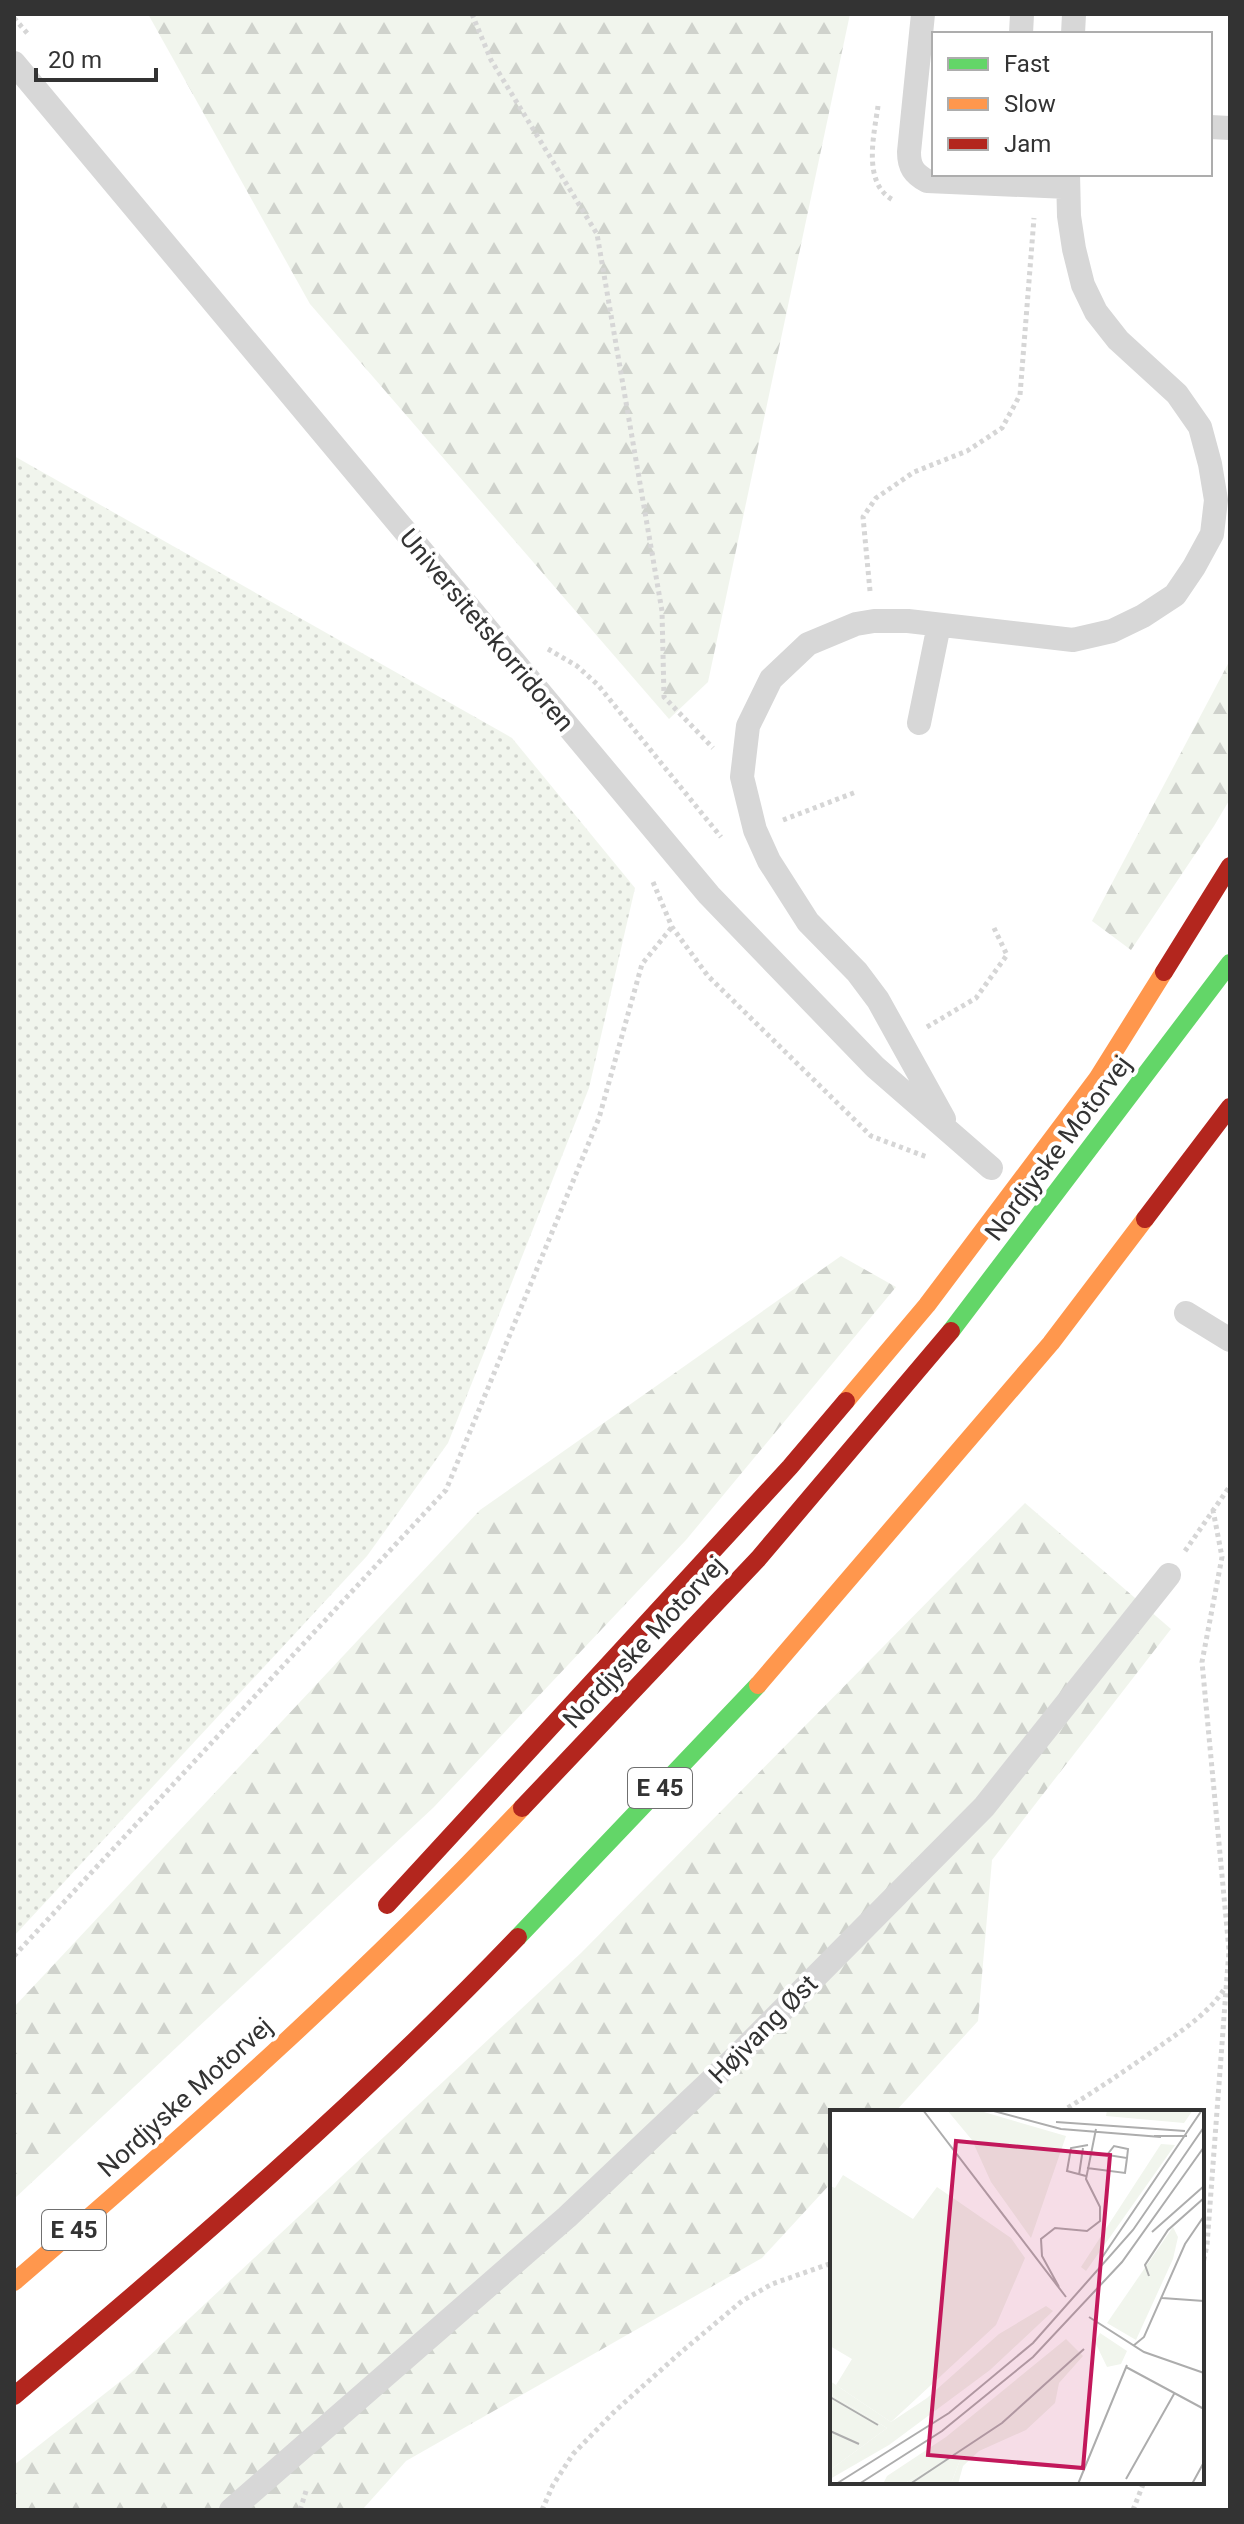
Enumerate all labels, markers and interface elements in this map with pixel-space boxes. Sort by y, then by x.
scale bar [36,32,156,82]
legend [932,32,1212,176]
text: 20 m [48,46,102,74]
text: Fast [1004,50,1050,78]
text: Slow [1004,90,1056,118]
text: Jam [1004,130,1051,158]
street label: Universitetskorridoren [394,523,580,737]
street label: Nordjyske Motorvej [979,1050,1137,1246]
street label: Nordjyske Motorvej [557,1550,731,1734]
road number: E 45 [628,1768,692,1808]
street label: Højvang Øst [702,1968,824,2090]
street label: Nordjyske Motorvej [92,2011,278,2183]
inset map [830,2110,1204,2484]
road number: E 45 [42,2210,106,2250]

